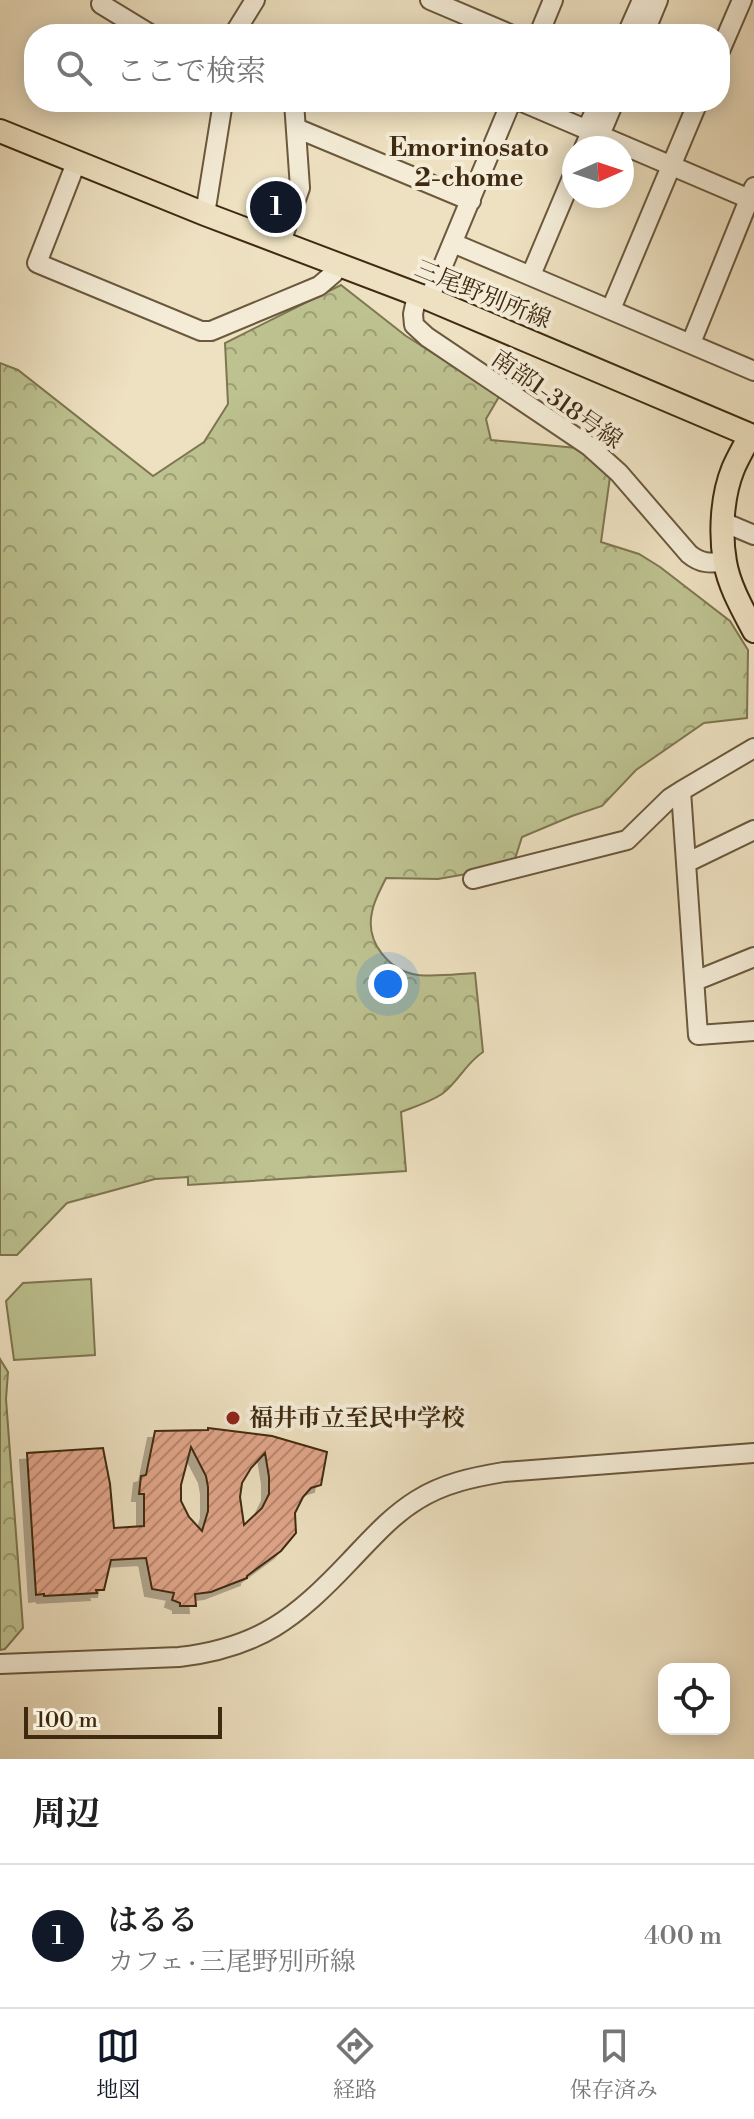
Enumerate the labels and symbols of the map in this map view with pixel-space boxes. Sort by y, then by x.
district label: Emorinosato 2-chome [389,132,549,194]
north arrow [562,136,634,208]
pin: 1 [250,177,302,237]
street label: 三尾野別所線 [410,254,555,336]
street label: 南部1-318号線 [485,344,628,456]
your location [368,964,408,1004]
place label: 福井市立至民中学校 [249,1404,465,1434]
marker: 福井市立至民中学校 [224,1409,242,1427]
scale bar [24,1703,222,1739]

